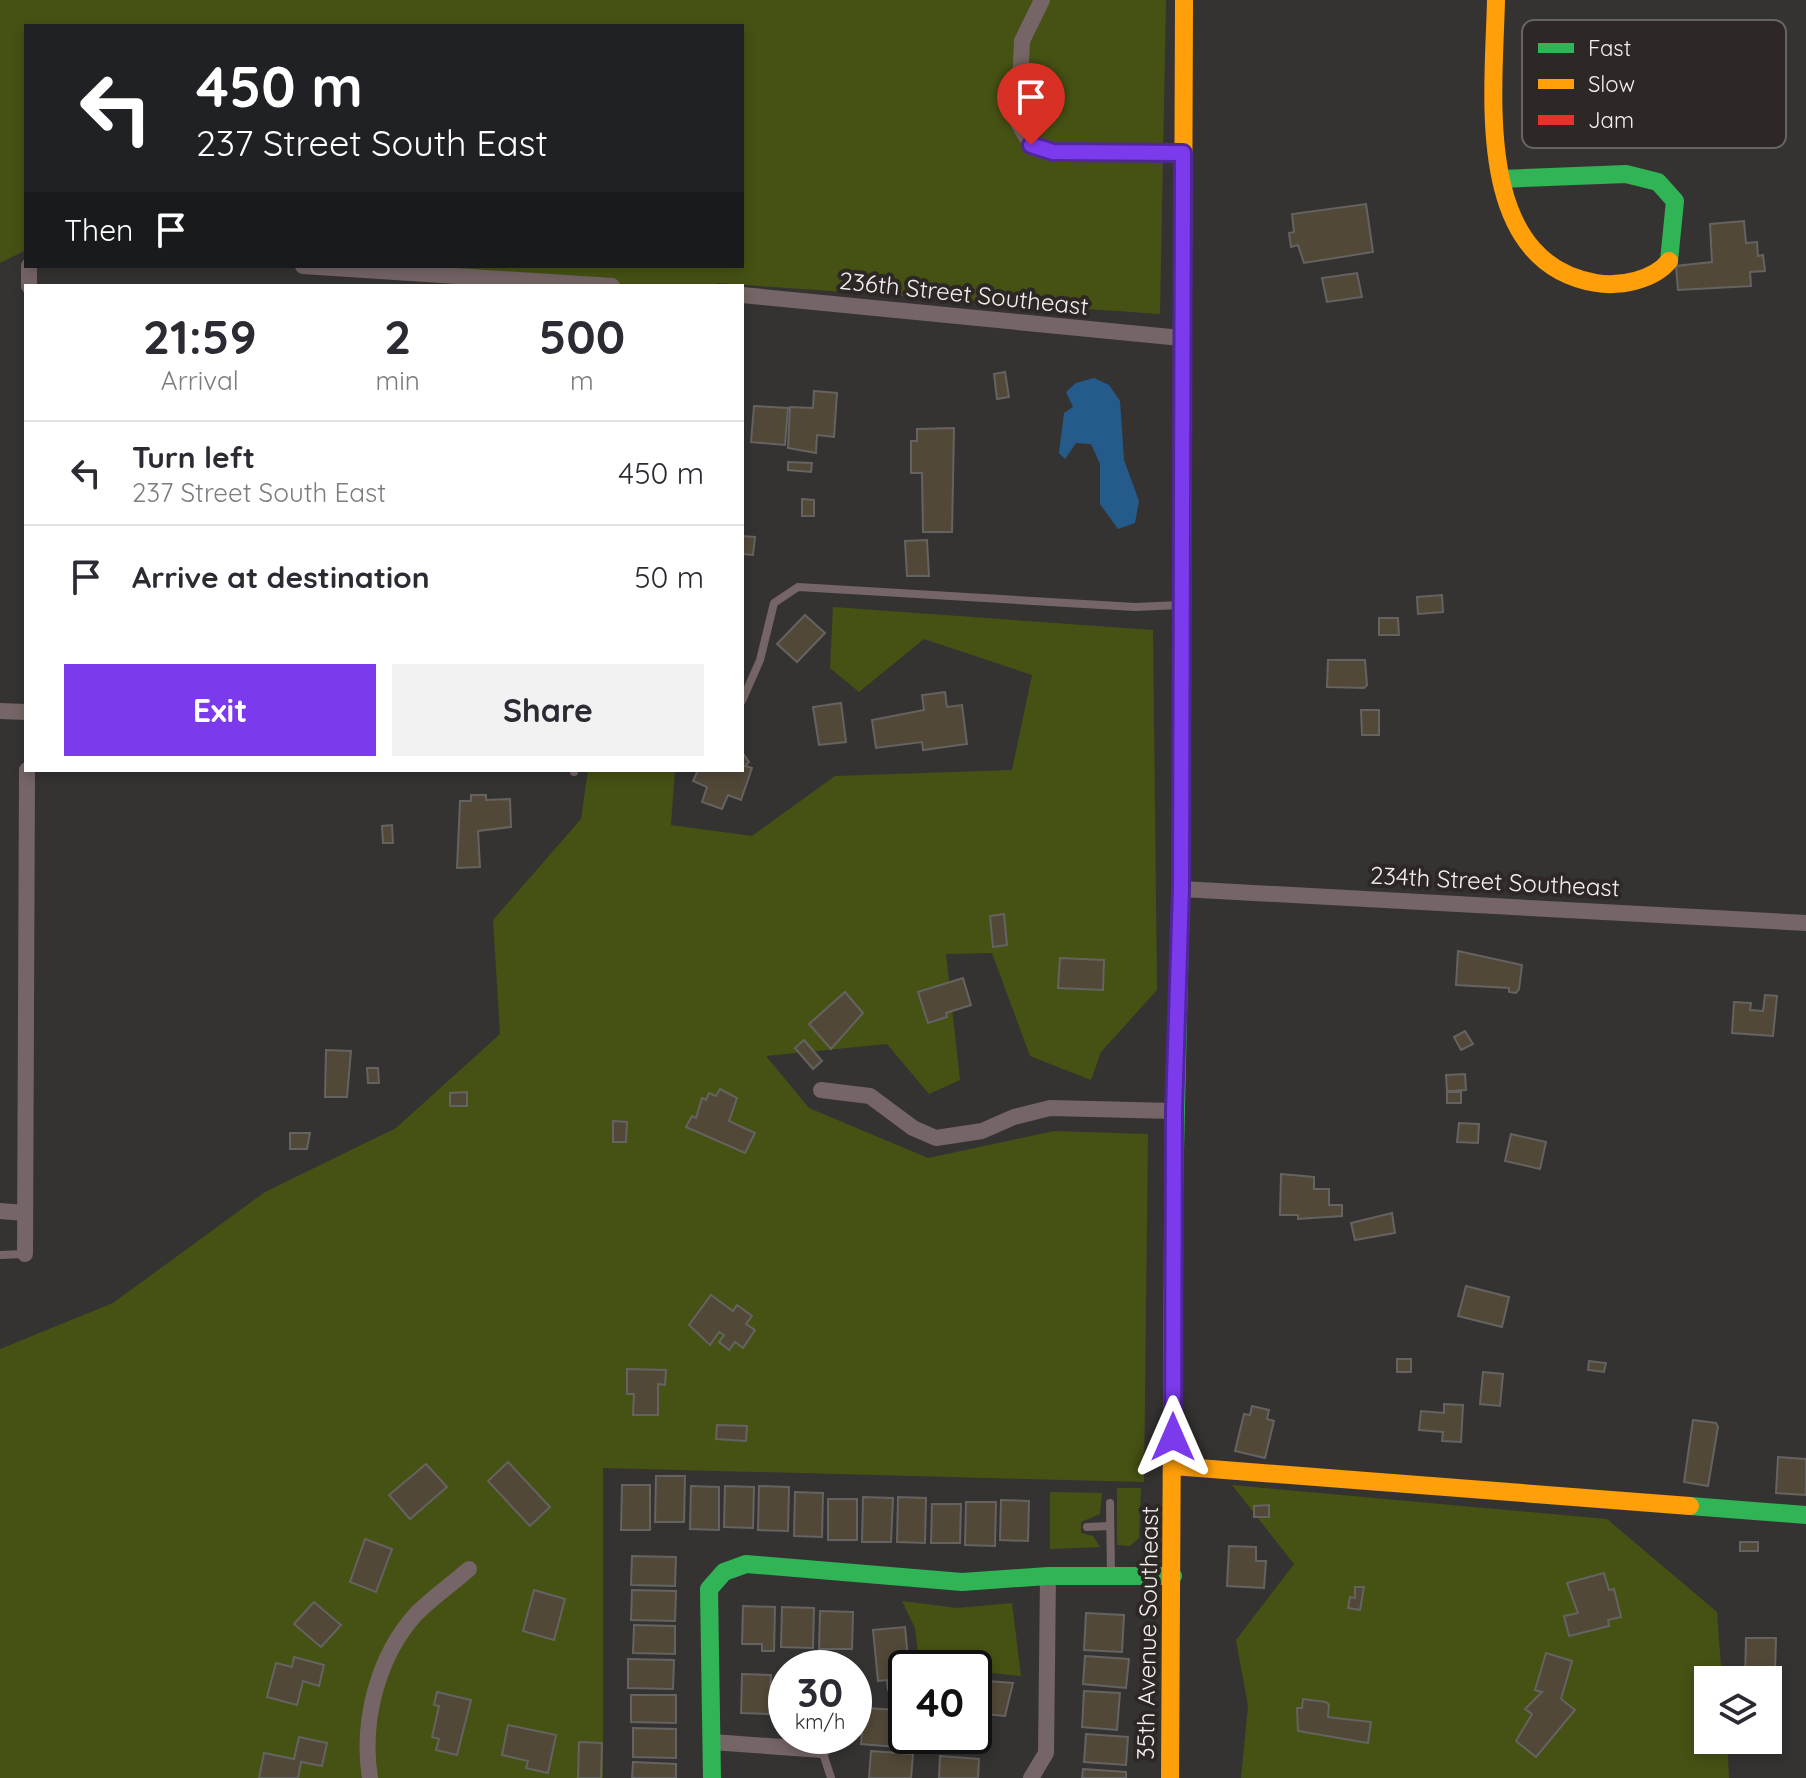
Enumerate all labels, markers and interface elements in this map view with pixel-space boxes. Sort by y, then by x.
legend [1522,20,1786,148]
text: Fast [1588,34,1631,62]
text: 450 m [196,51,363,121]
icon: left [64,56,168,160]
pin [997,63,1065,145]
text: Slow [1588,70,1635,98]
icon: arrive [1009,75,1053,119]
text: Jam [1588,106,1634,134]
text: 237 Street South East [196,120,548,165]
icon: arrive [149,208,193,252]
text: Then [64,211,133,249]
street label: 236th Street Southeast [838,265,1090,321]
text: 21:59 [143,306,257,366]
text: 2 [384,306,411,366]
text: 500 [539,306,625,366]
text: Arrival [161,364,239,397]
text: min [376,364,420,397]
text: m [570,364,594,397]
text: Turn left [132,438,255,476]
icon: left [64,451,108,495]
text: 450 m [618,454,704,492]
text: 237 Street South East [132,476,386,509]
icon: arrive [64,555,108,599]
text: Arrive at destination [132,558,430,596]
text: 50 m [634,558,704,596]
button: Exit [64,664,376,756]
button: Share [392,664,704,756]
street label: 234th Street Southeast [1369,859,1621,903]
position arrow [1131,1395,1215,1479]
street label: 35th Avenue Southeast [1130,1506,1164,1760]
speed limit sign: 40 [888,1650,992,1754]
map controls [1694,1666,1782,1754]
button: layers [1694,1666,1782,1754]
text: 30 [797,1667,843,1717]
text: km/h [795,1709,845,1734]

